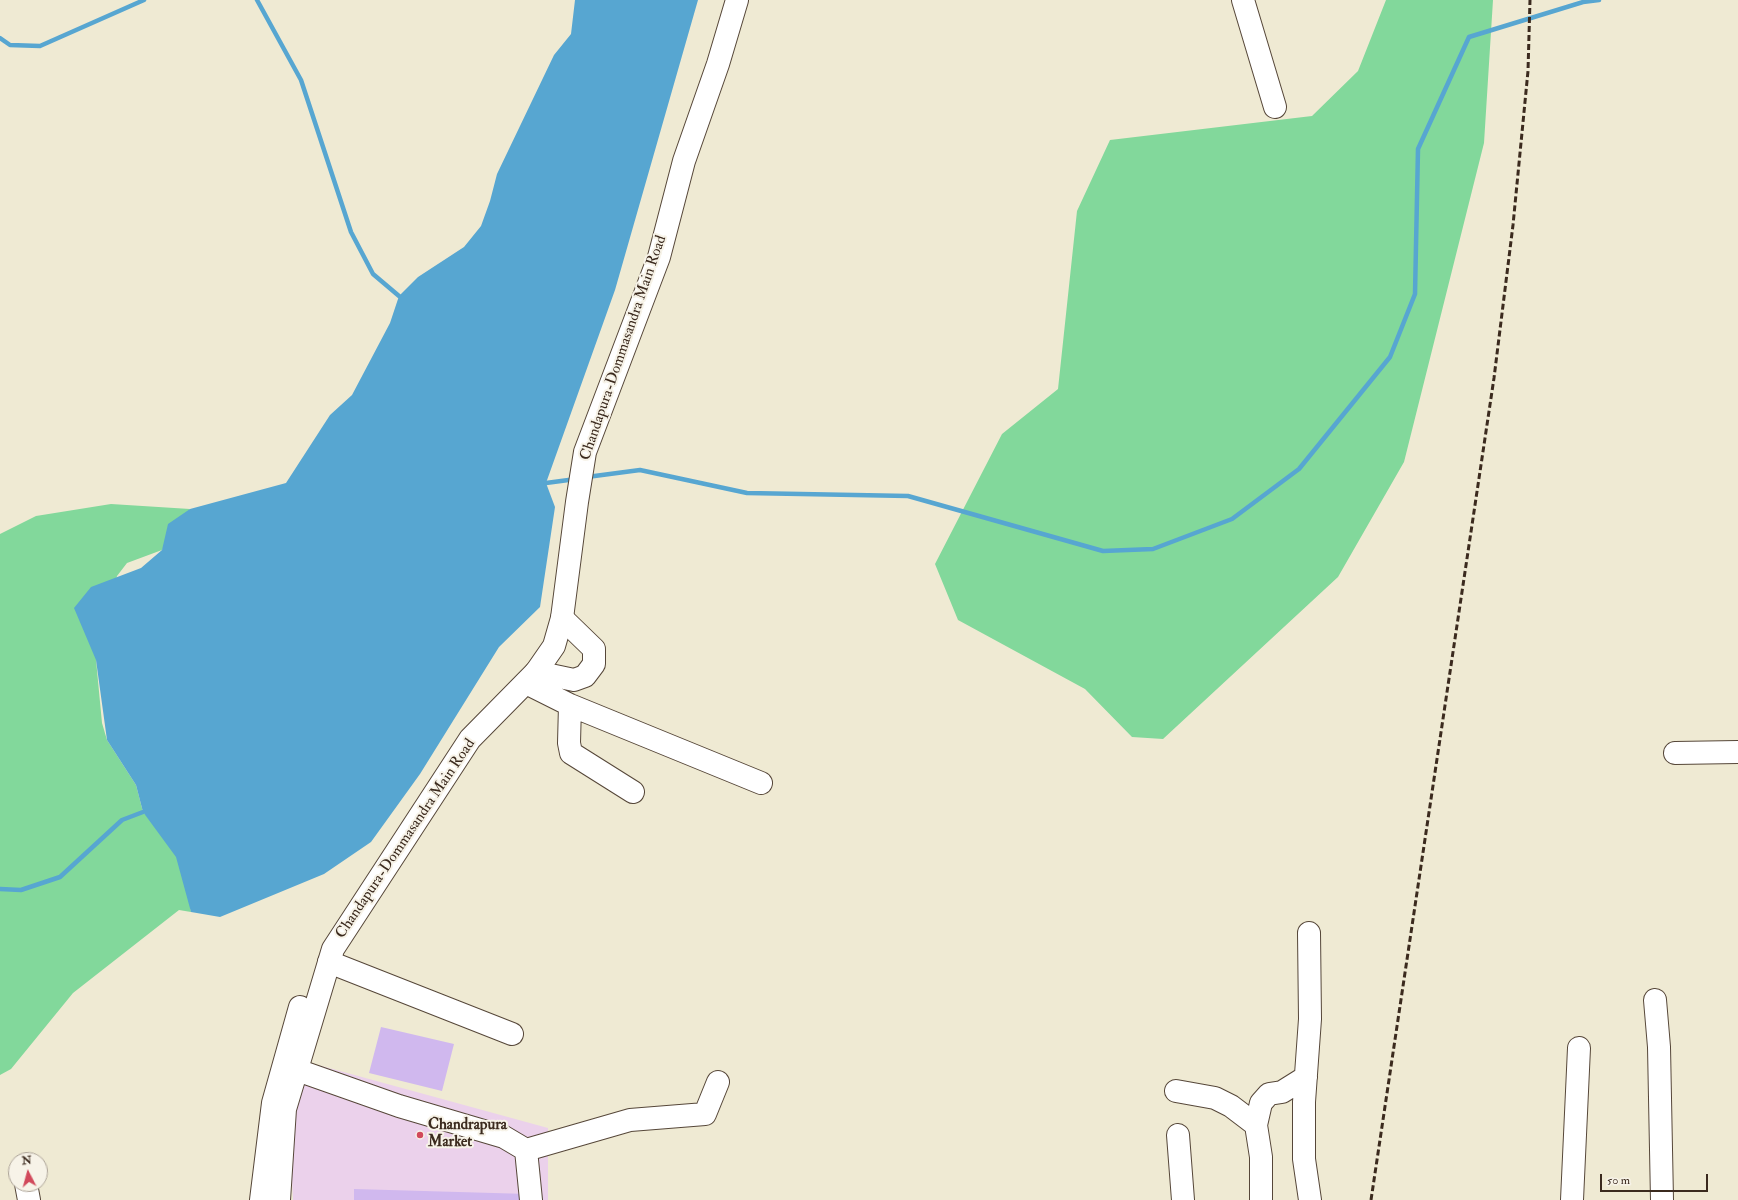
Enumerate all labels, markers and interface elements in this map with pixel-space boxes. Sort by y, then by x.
street label: Chandapura-Dommasandra Main Road [577,233,671,463]
street label: Chandapura-Dommasandra Main Road [332,736,480,942]
place label: Chandrapura Market [428,1117,507,1152]
marker: Chandrapura Market [415,1130,425,1140]
north arrow [8,1152,48,1192]
text: N [21,1154,32,1168]
scale bar [1602,1166,1710,1192]
text: 50 m [1607,1173,1630,1188]

